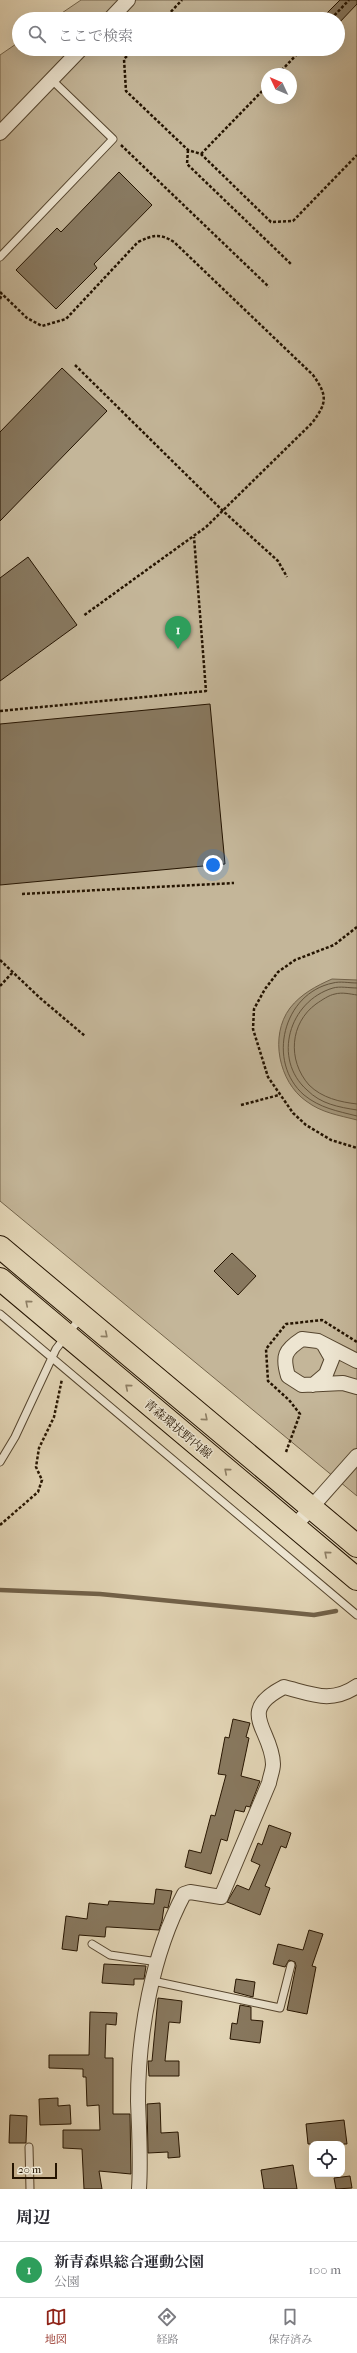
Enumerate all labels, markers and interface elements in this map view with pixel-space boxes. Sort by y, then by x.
search box [12,12,345,56]
icon: search [26,23,48,45]
text: ここで検索 [58,27,133,45]
north arrow [261,68,297,104]
pin: 1 [165,616,191,649]
your location [203,855,223,875]
one-way arrow [26,1301,33,1308]
one-way arrow [101,1330,108,1337]
one-way arrow [125,1385,132,1392]
street label: 青森環状野内線 [141,1397,215,1461]
one-way arrow [201,1413,208,1420]
one-way arrow [225,1468,232,1475]
one-way arrow [324,1551,332,1558]
map controls [309,2141,345,2177]
button: locate [309,2141,345,2177]
scale bar [12,2161,57,2180]
text: 20 m [18,2163,41,2176]
text: 周辺 [16,2207,50,2227]
text: 新青森県総合運動公園 [54,2253,204,2271]
text: 1 [27,2262,31,2277]
text: 100 m [308,2262,341,2277]
text: 公園 [54,2274,80,2289]
tab: 地図 [45,2306,67,2346]
tab: 経路 [156,2306,178,2346]
tab: 保存済み [268,2306,312,2346]

